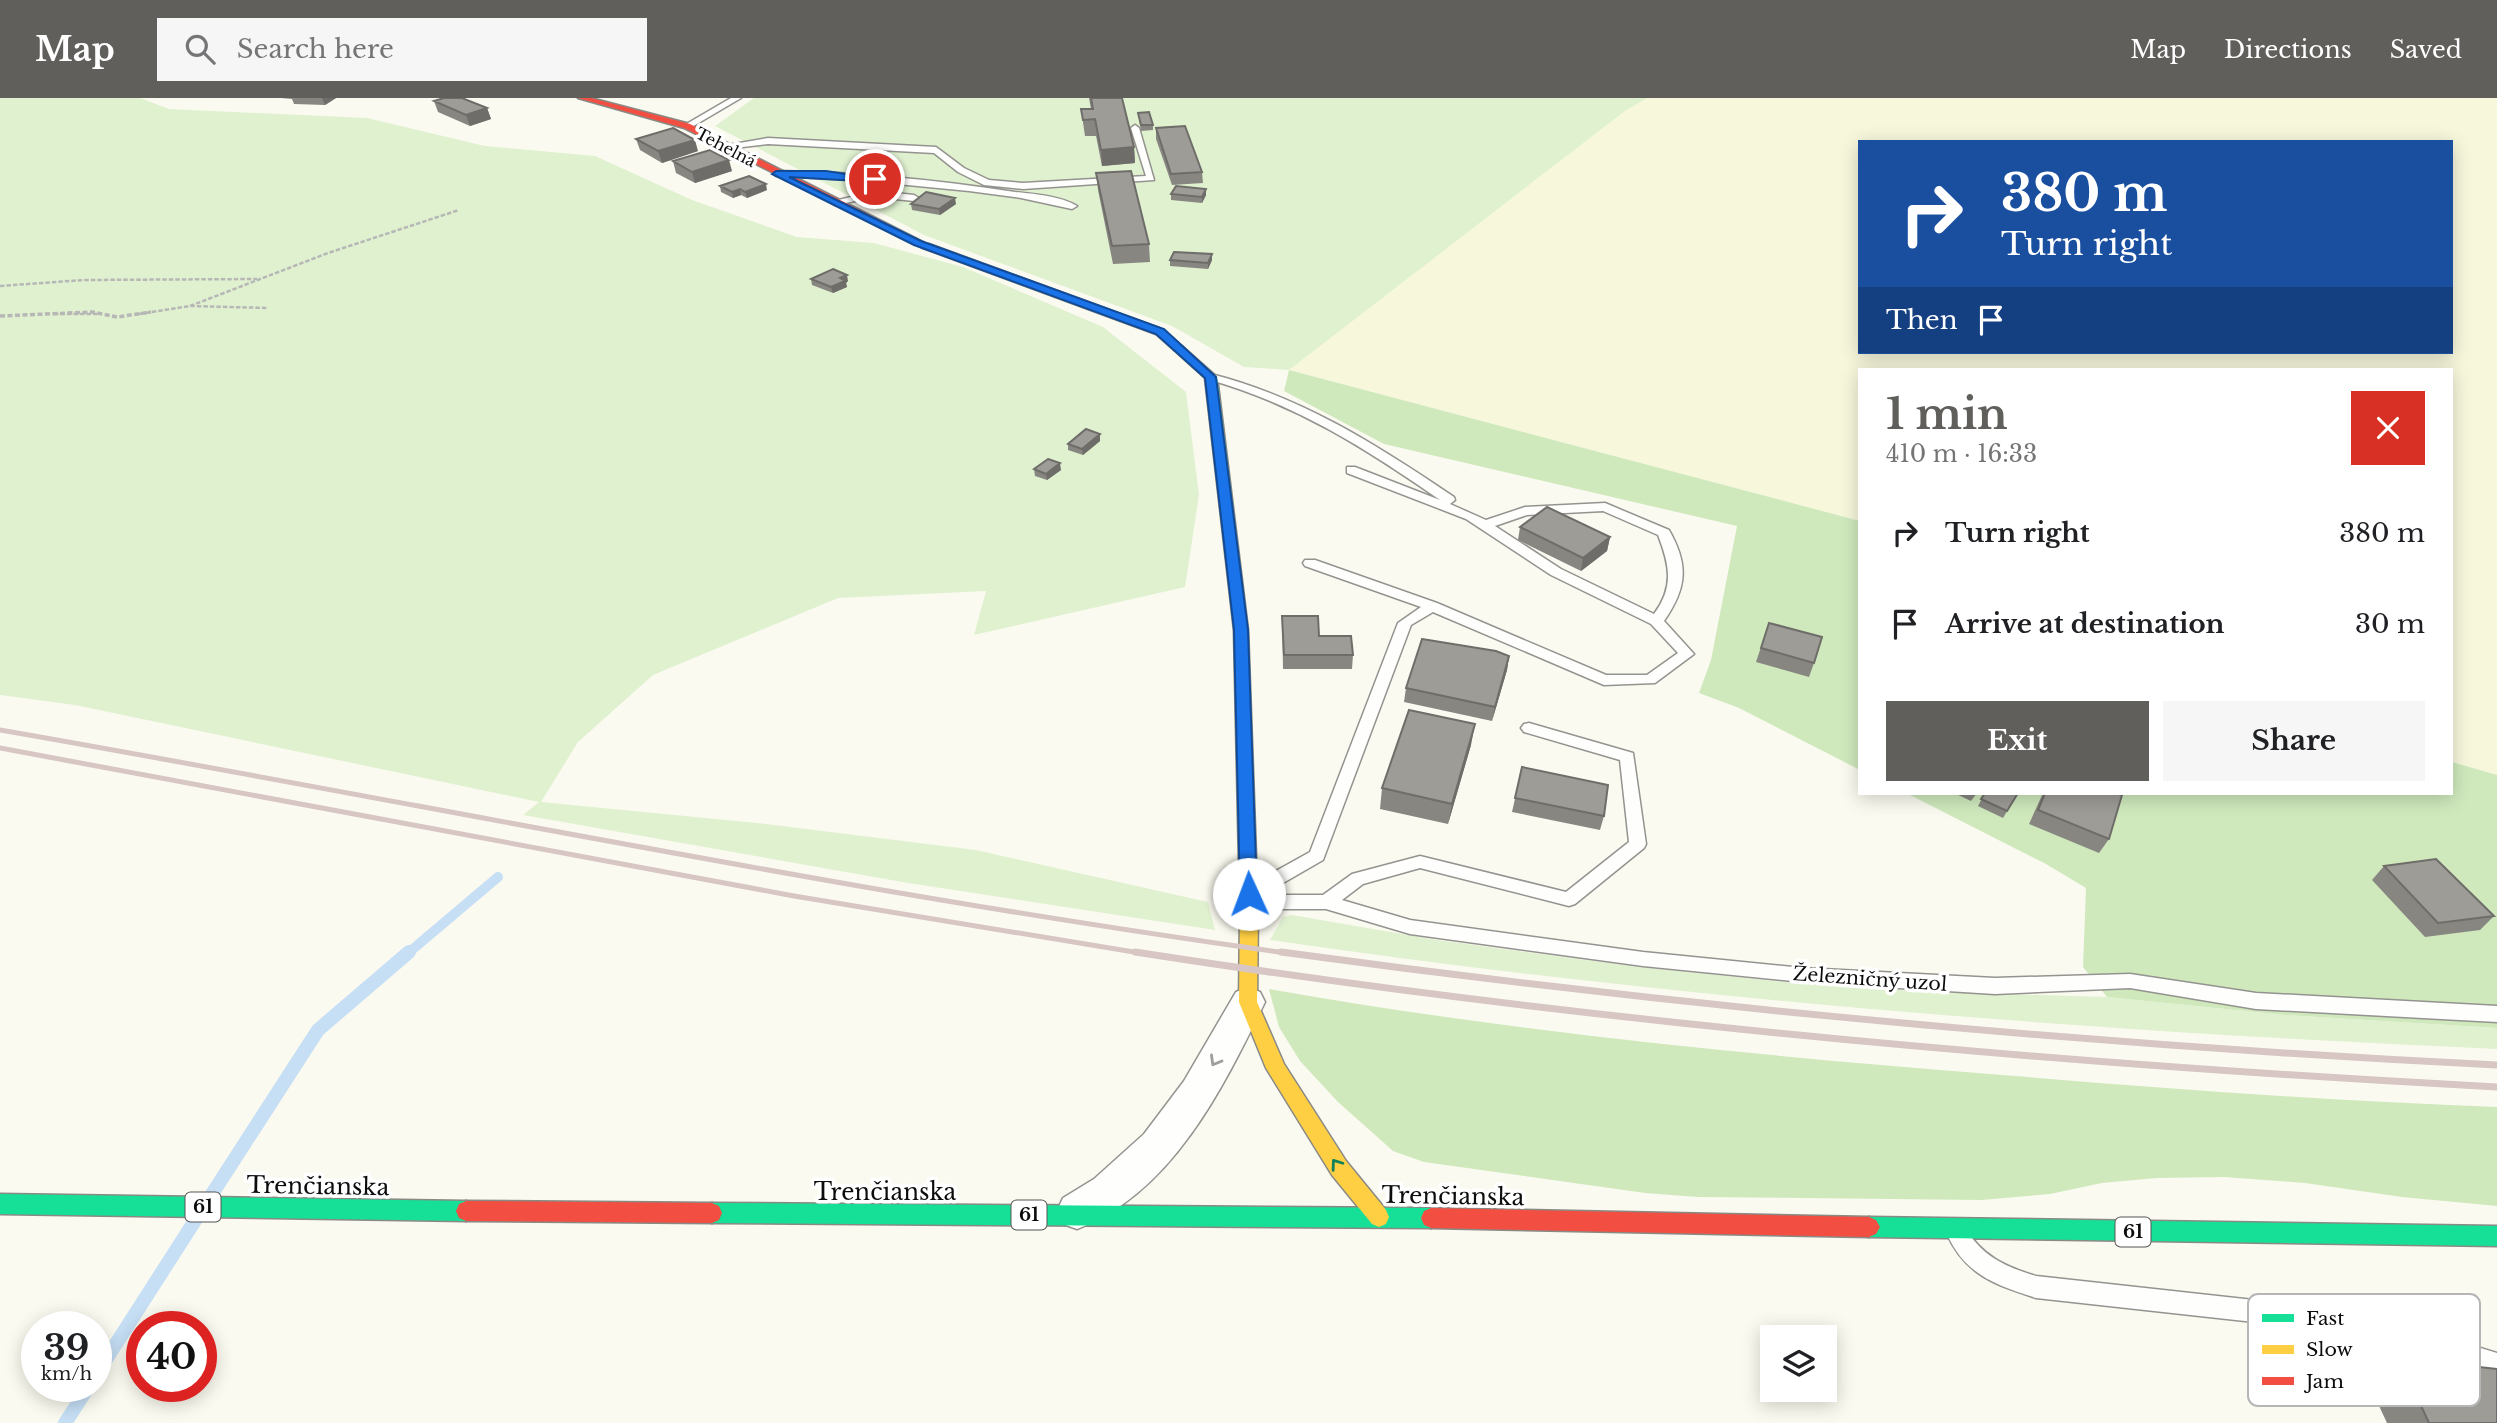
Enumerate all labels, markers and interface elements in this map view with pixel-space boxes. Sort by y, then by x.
search box [157,18,647,81]
text: Map [35,29,115,70]
icon: search [181,30,219,68]
text: Search here [237,33,394,65]
text: Map [2130,35,2186,64]
text: Directions [2224,35,2352,64]
text: Saved [2390,35,2462,64]
street label: Tehelná [692,123,760,171]
pin [845,149,905,209]
icon: arrive [856,160,894,198]
text: 380 m [2001,163,2168,224]
icon: right [1886,168,1977,259]
text: Turn right [2001,224,2172,264]
icon: arrive [1972,301,2010,339]
text: Then [1886,304,1958,336]
text: 1 min [1886,388,2008,440]
button: close [2351,391,2425,465]
text: 410 m · 16:33 [1886,440,2037,468]
icon: right [1886,514,1924,552]
text: Turn right [1945,517,2090,549]
text: 380 m [2339,517,2425,549]
icon: arrive [1886,605,1924,643]
text: Arrive at destination [1945,608,2225,640]
text: 30 m [2355,608,2425,640]
button: Exit [1886,701,2149,781]
button: Share [2163,701,2425,781]
position arrow [1212,857,1286,931]
street label: Železničný uzol [1792,962,1948,996]
one-way arrow [1210,1054,1223,1066]
one-way arrow [1332,1159,1344,1172]
street label: Trenčianska [246,1171,390,1201]
street label: Trenčianska [814,1178,957,1206]
street label: Trenčianska [1381,1181,1525,1211]
road number: 61 [186,1192,220,1222]
road number: 61 [1012,1200,1046,1230]
road number: 61 [2116,1218,2150,1246]
legend [2248,1294,2480,1406]
text: Fast [2306,1307,2345,1330]
speed limit sign: 40 [126,1311,217,1402]
map controls [1760,1325,1837,1402]
button: layers [1760,1325,1837,1402]
text: 39 [44,1326,89,1369]
text: Slow [2306,1338,2353,1361]
text: km/h [41,1363,92,1385]
text: Jam [2303,1370,2344,1393]

